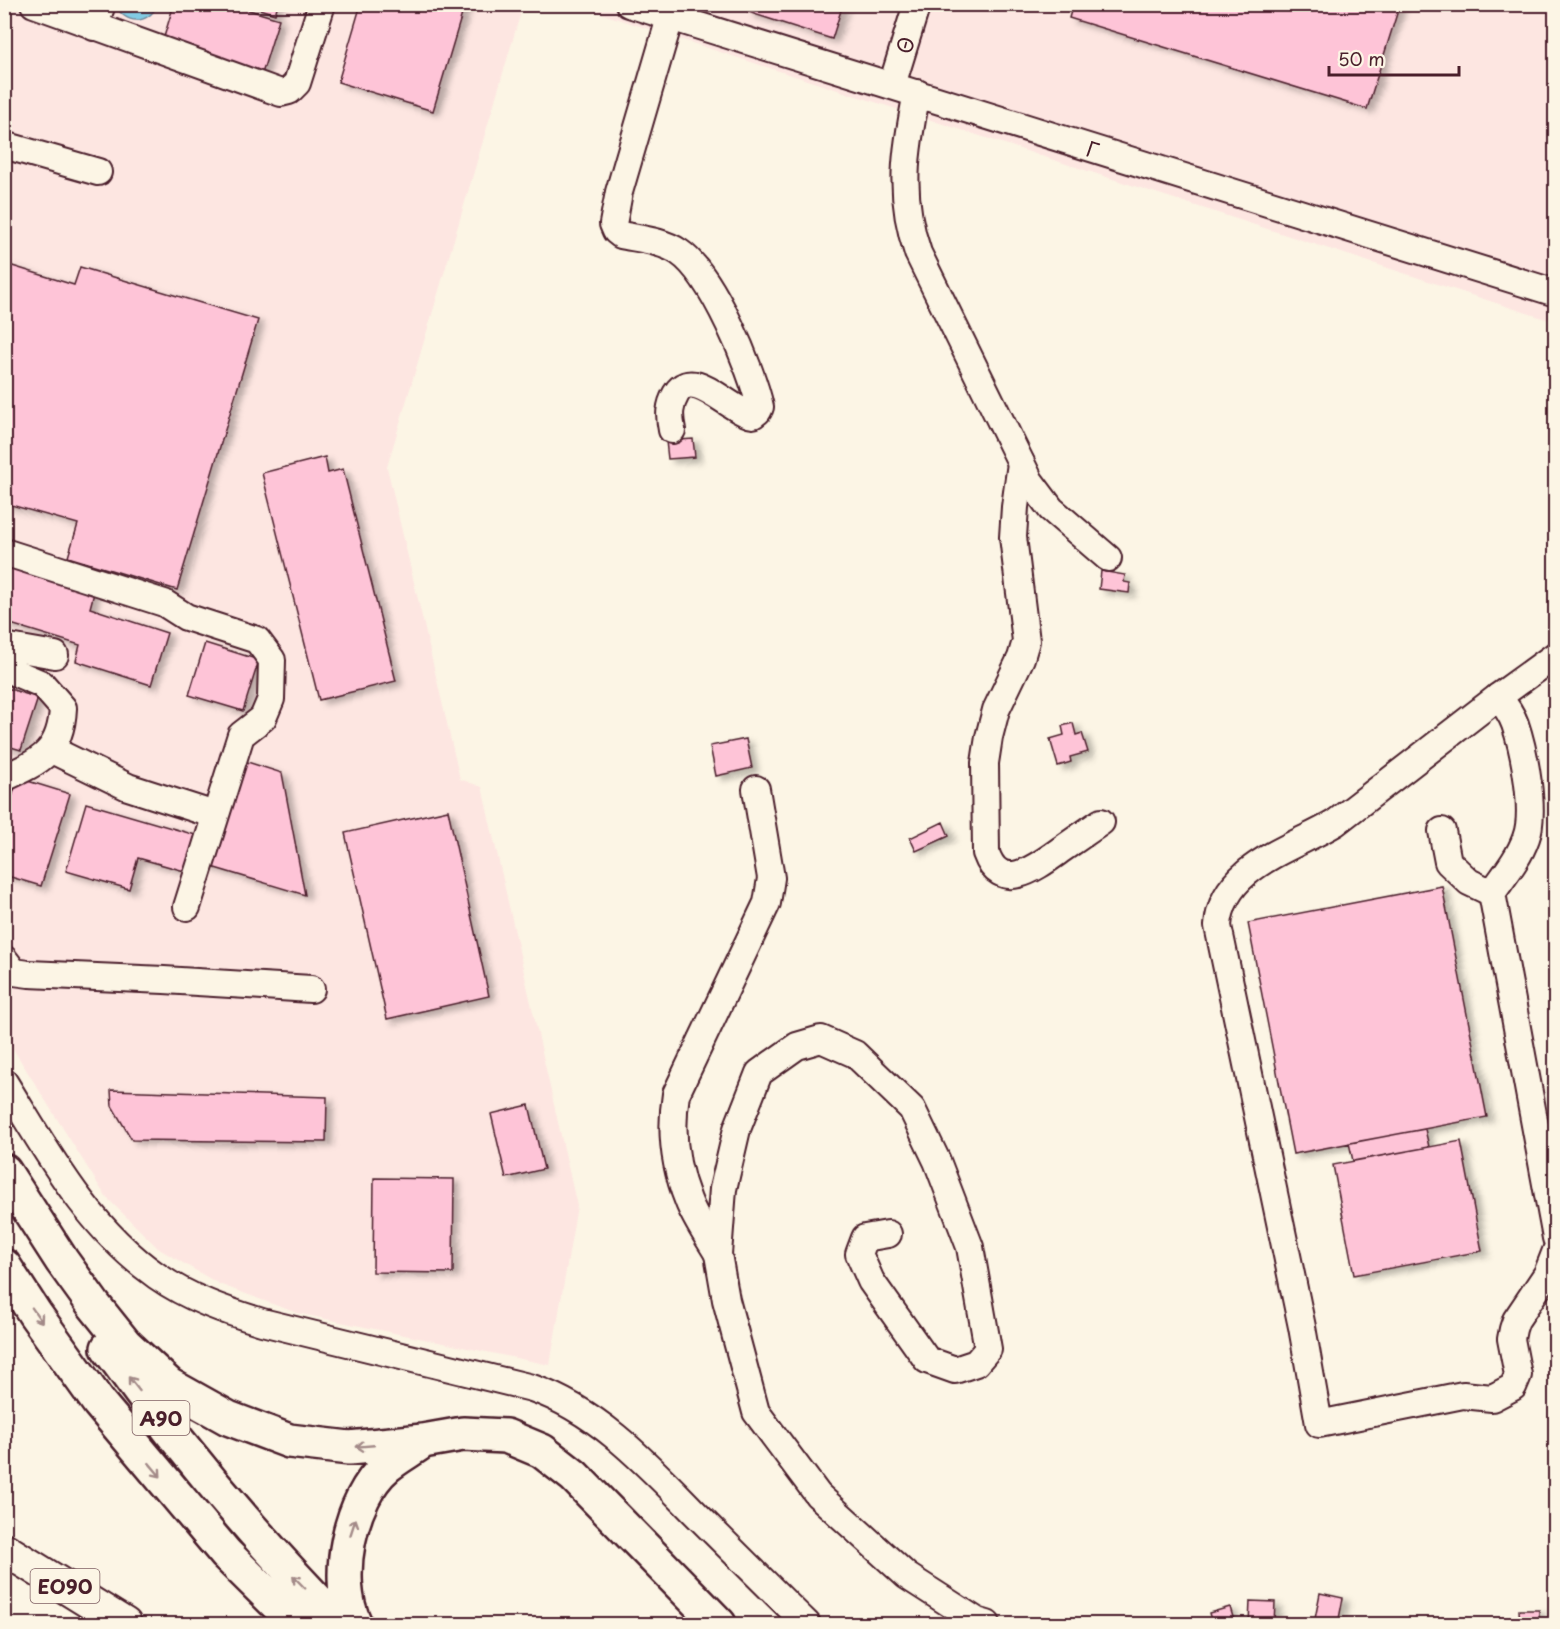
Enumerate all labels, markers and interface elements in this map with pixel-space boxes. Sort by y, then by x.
street label: Θ [887,32,922,58]
scale bar [1329,39,1460,77]
text: 50 m [1338,45,1385,72]
street label: Γ [1082,132,1103,166]
one-way arrow [31,1307,43,1323]
one-way arrow [128,1377,141,1393]
road number: Α90 [132,1401,190,1435]
one-way arrow [356,1441,376,1452]
one-way arrow [149,1462,162,1478]
one-way arrow [348,1517,359,1536]
road number: ΕΟ90 [31,1569,100,1603]
one-way arrow [292,1575,307,1590]

